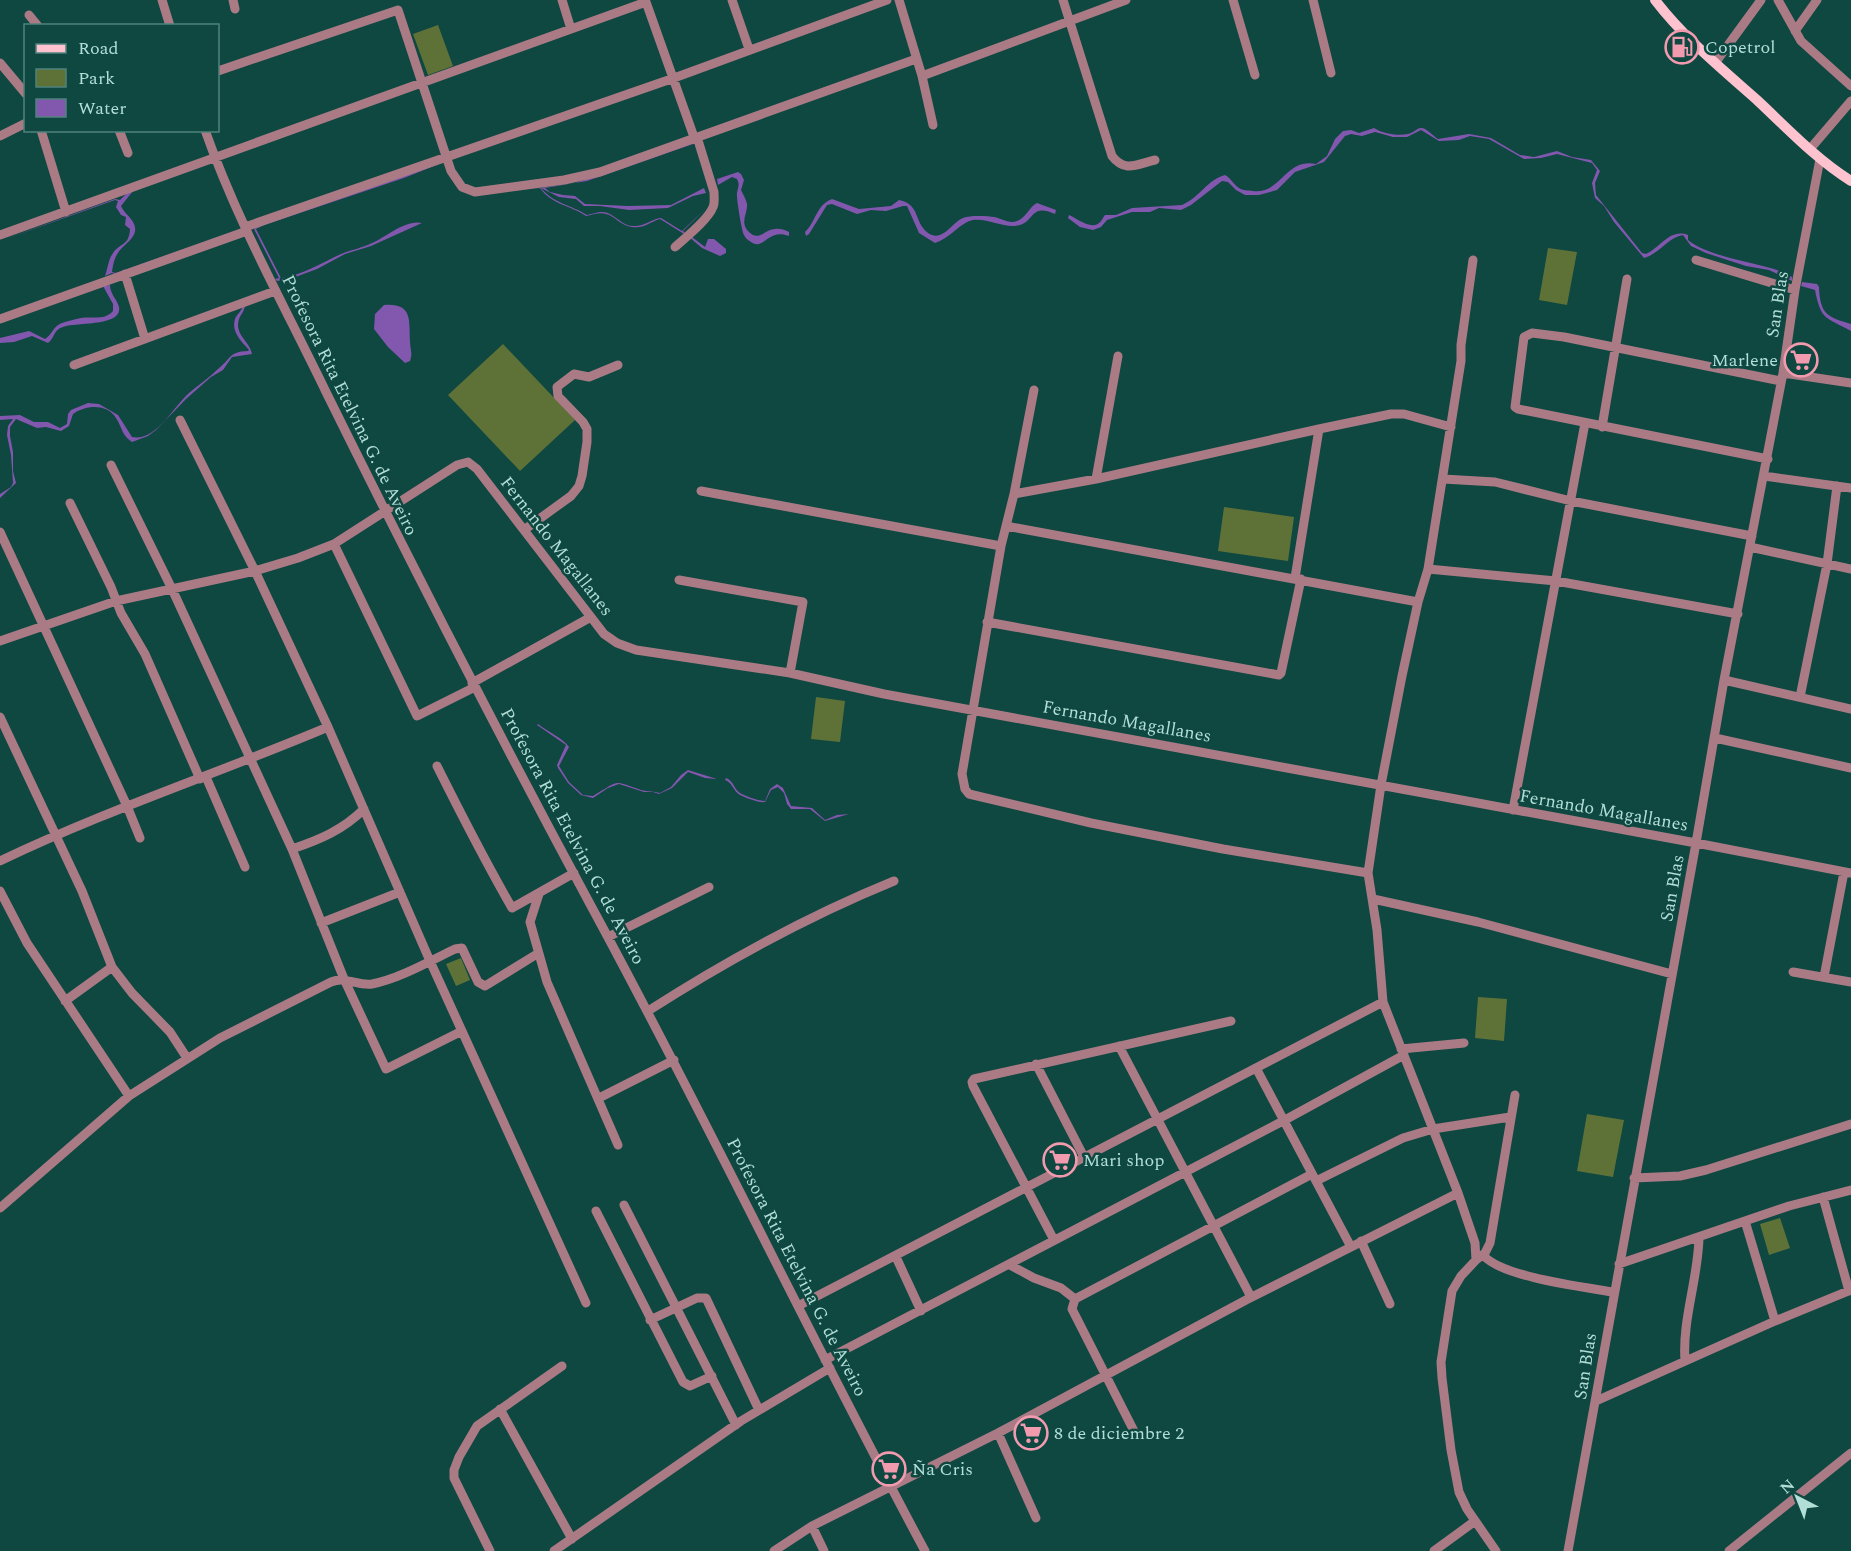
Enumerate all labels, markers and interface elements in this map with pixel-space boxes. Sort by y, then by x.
legend [24,24,219,132]
fuel station icon: Copetrol [1664,29,1700,65]
place label: Copetrol [1705,34,1776,61]
text: Road [78,35,119,62]
text: Park [78,65,115,92]
text: Water [78,95,126,122]
street label: San Blas [1759,269,1796,339]
street label: Profesora Rita Etelvina G. de Aveiro [274,270,425,540]
supermarket icon: Marlene [1783,342,1819,378]
place label: Marlene [1712,347,1778,374]
street label: Fernando Magallanes [493,471,620,622]
street label: Fernando Magallanes [1040,693,1213,750]
street label: Profesora Rita Etelvina G. de Aveiro [493,703,652,969]
street label: Fernando Magallanes [1517,782,1690,839]
street label: San Blas [1653,853,1692,924]
street label: Profesora Rita Etelvina G. de Aveiro [719,1133,874,1401]
supermarket icon: Mari shop [1042,1142,1078,1178]
place label: Mari shop [1083,1147,1165,1174]
street label: San Blas [1567,1331,1604,1401]
supermarket icon: 8 de diciembre 2 [1013,1415,1049,1451]
place label: 8 de diciembre 2 [1054,1420,1184,1447]
supermarket icon: Ña Cris [871,1451,907,1487]
place label: Ña Cris [912,1456,973,1483]
north arrow [1767,1467,1827,1527]
text: N [1775,1473,1801,1500]

